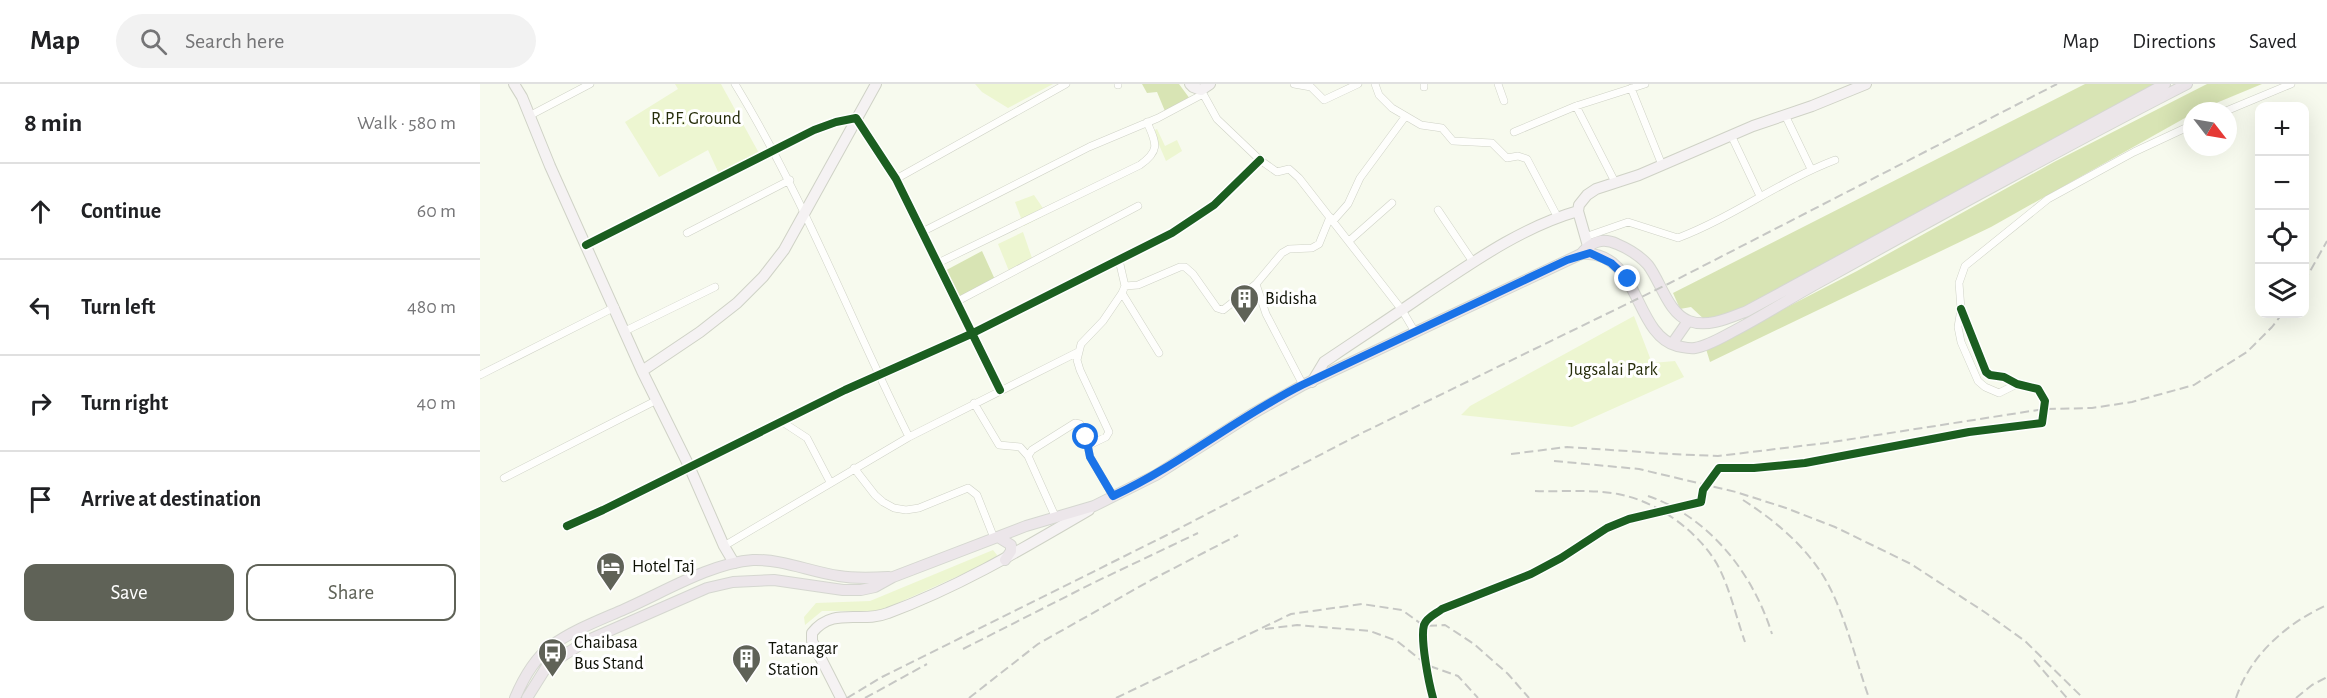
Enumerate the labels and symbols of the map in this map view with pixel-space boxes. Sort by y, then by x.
north arrow [2183,102,2237,156]
park label: R.P.F. Ground [651,110,741,128]
route end [1614,265,1640,291]
building icon: Bidisha [1228,282,1260,324]
place label: Bidisha [1265,290,1317,308]
park label: Jugsalai Park [1568,361,1659,379]
route start [1072,423,1098,449]
hotel icon: Hotel Taj [595,550,627,592]
place label: Hotel Taj [632,558,695,576]
place label: Chaibasa Bus Stand [574,634,643,673]
bus stop icon: Chaibasa Bus Stand [537,636,569,678]
place label: Tatanagar Station [768,640,838,679]
building icon: Tatanagar Station [731,642,763,684]

